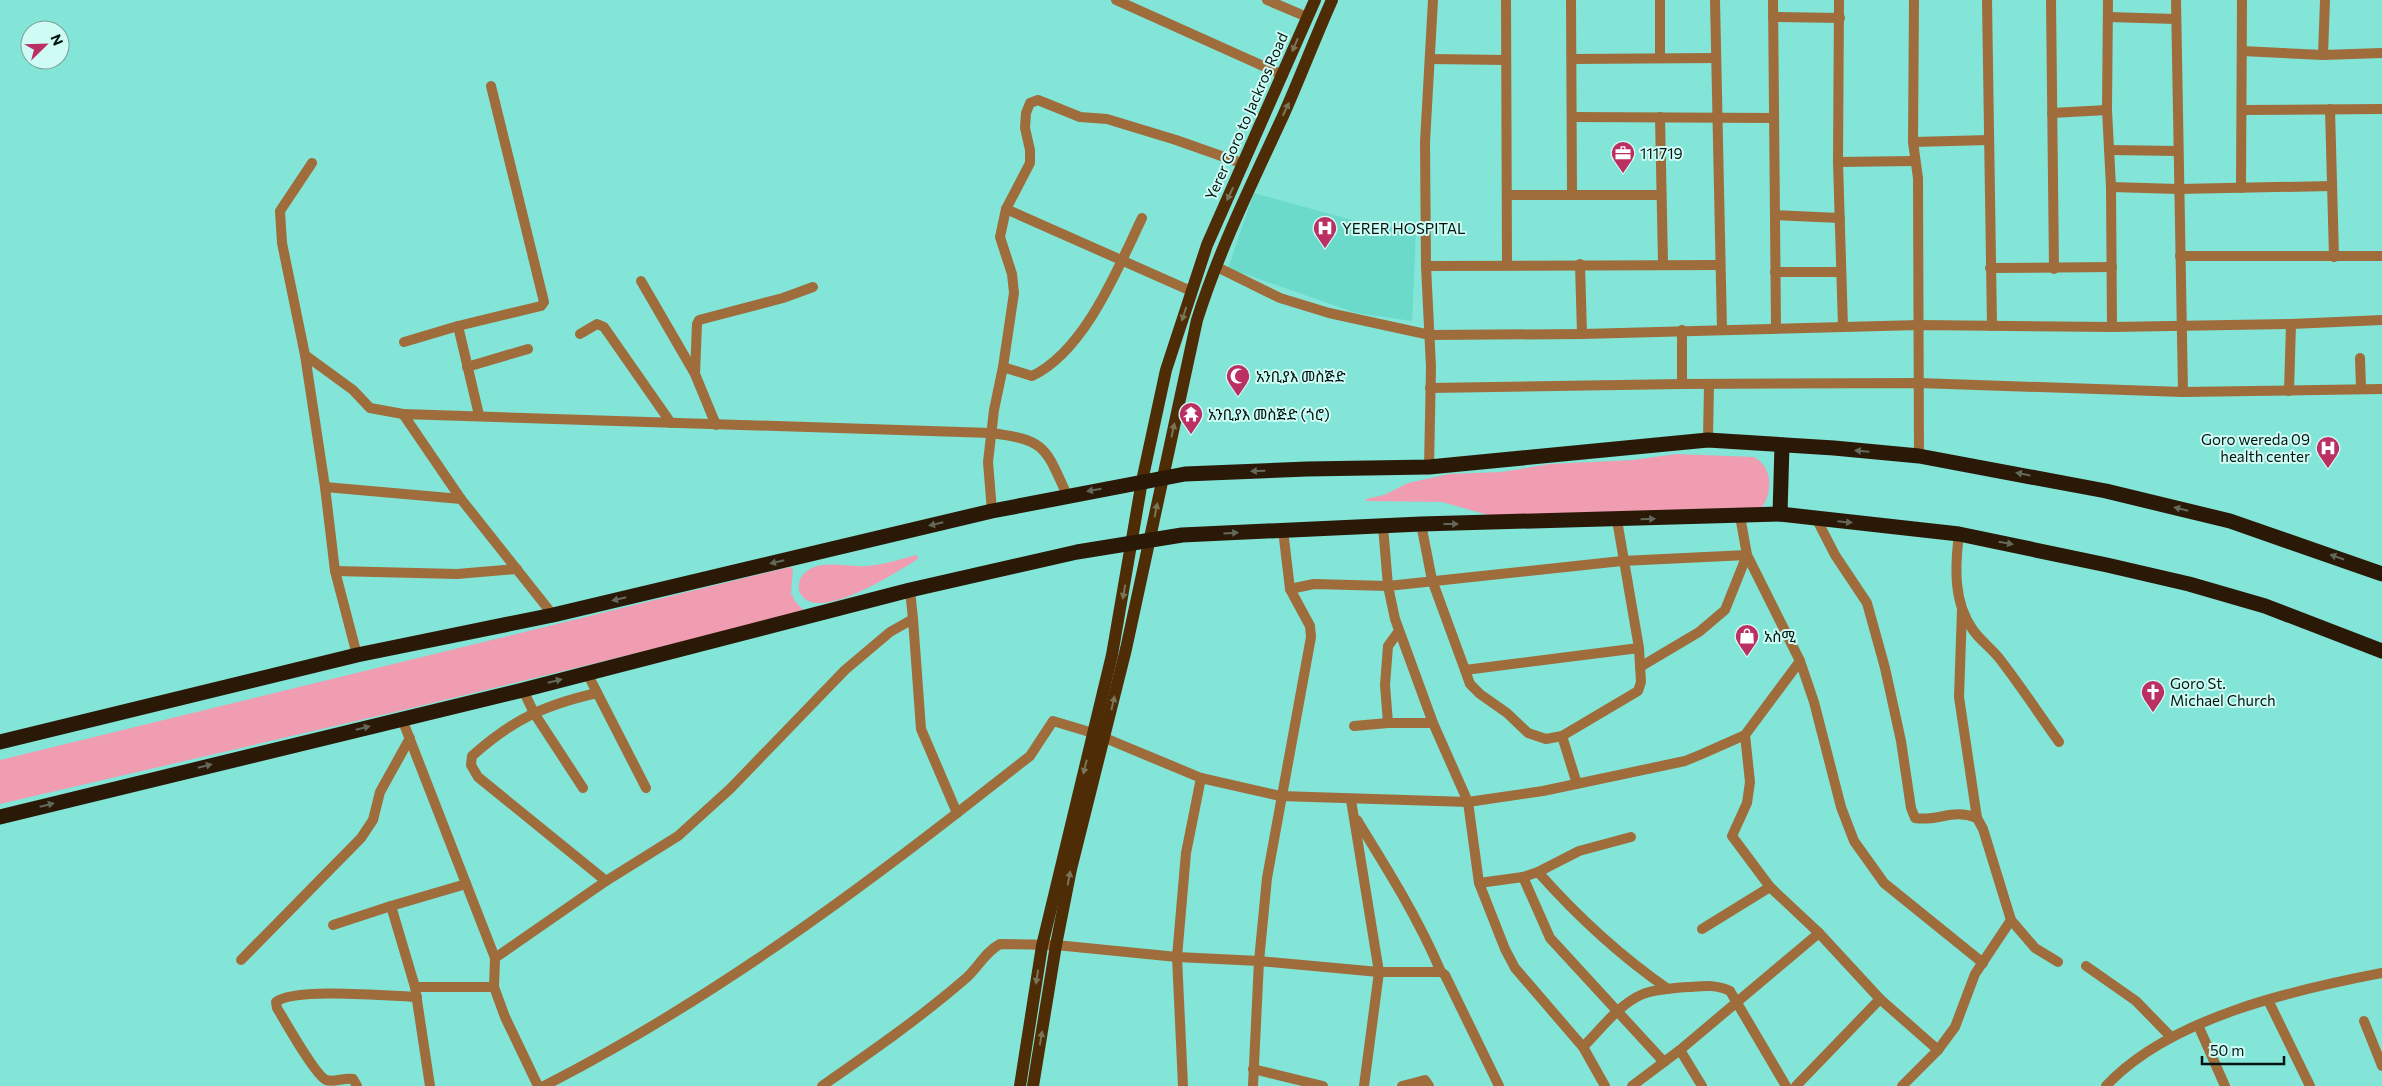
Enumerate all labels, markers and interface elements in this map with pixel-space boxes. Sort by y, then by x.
north arrow [20,20,70,70]
street label: Yerer Goro to Jackros Road [1201,30,1291,202]
text: N [48,32,67,48]
one-way arrow [1291,38,1299,52]
one-way arrow [1283,102,1291,116]
office icon: 111719 [1610,140,1636,174]
place label: 111719 [1640,144,1683,162]
one-way arrow [1226,186,1234,201]
hospital icon: YERER HOSPITAL [1312,215,1338,249]
place label: YERER HOSPITAL [1342,219,1466,237]
one-way arrow [1179,307,1187,322]
mosque icon: አንቢያእ መስጅድ [1225,363,1251,397]
place label: አንቢያእ መስጅድ [1256,367,1346,385]
temple icon: አንቢያእ መስጅድ (ጎሮ) [1178,401,1204,435]
place label: አንቢያእ መስጅድ (ጎሮ) [1208,405,1330,423]
one-way arrow [1169,423,1177,438]
place label: Goro wereda 09 health center [2201,430,2310,465]
hospital icon: Goro wereda 09 health center [2315,435,2341,469]
one-way arrow [1854,447,1870,455]
one-way arrow [1250,467,1266,475]
one-way arrow [2015,470,2030,478]
one-way arrow [1086,487,1102,495]
one-way arrow [1152,502,1160,518]
one-way arrow [2174,505,2189,513]
one-way arrow [1640,514,1656,522]
one-way arrow [1838,518,1854,526]
one-way arrow [928,520,943,528]
one-way arrow [1443,520,1459,528]
one-way arrow [1223,528,1239,536]
one-way arrow [1999,539,2014,547]
one-way arrow [2329,553,2344,560]
one-way arrow [770,558,785,566]
one-way arrow [1120,584,1128,599]
one-way arrow [612,595,627,603]
shop icon: አስሚ [1734,623,1760,657]
place label: አስሚ [1764,627,1796,645]
place label: Goro St. Michael Church [2170,674,2276,709]
one-way arrow [547,677,562,685]
church icon: Goro St. Michael Church [2140,679,2166,713]
one-way arrow [1109,696,1117,711]
one-way arrow [355,724,370,732]
one-way arrow [1081,760,1089,775]
one-way arrow [197,762,212,770]
one-way arrow [40,801,55,809]
one-way arrow [1065,870,1073,885]
one-way arrow [1032,969,1040,985]
one-way arrow [1037,1029,1045,1045]
scale bar [2202,1034,2284,1066]
text: 50 m [2210,1041,2244,1059]

